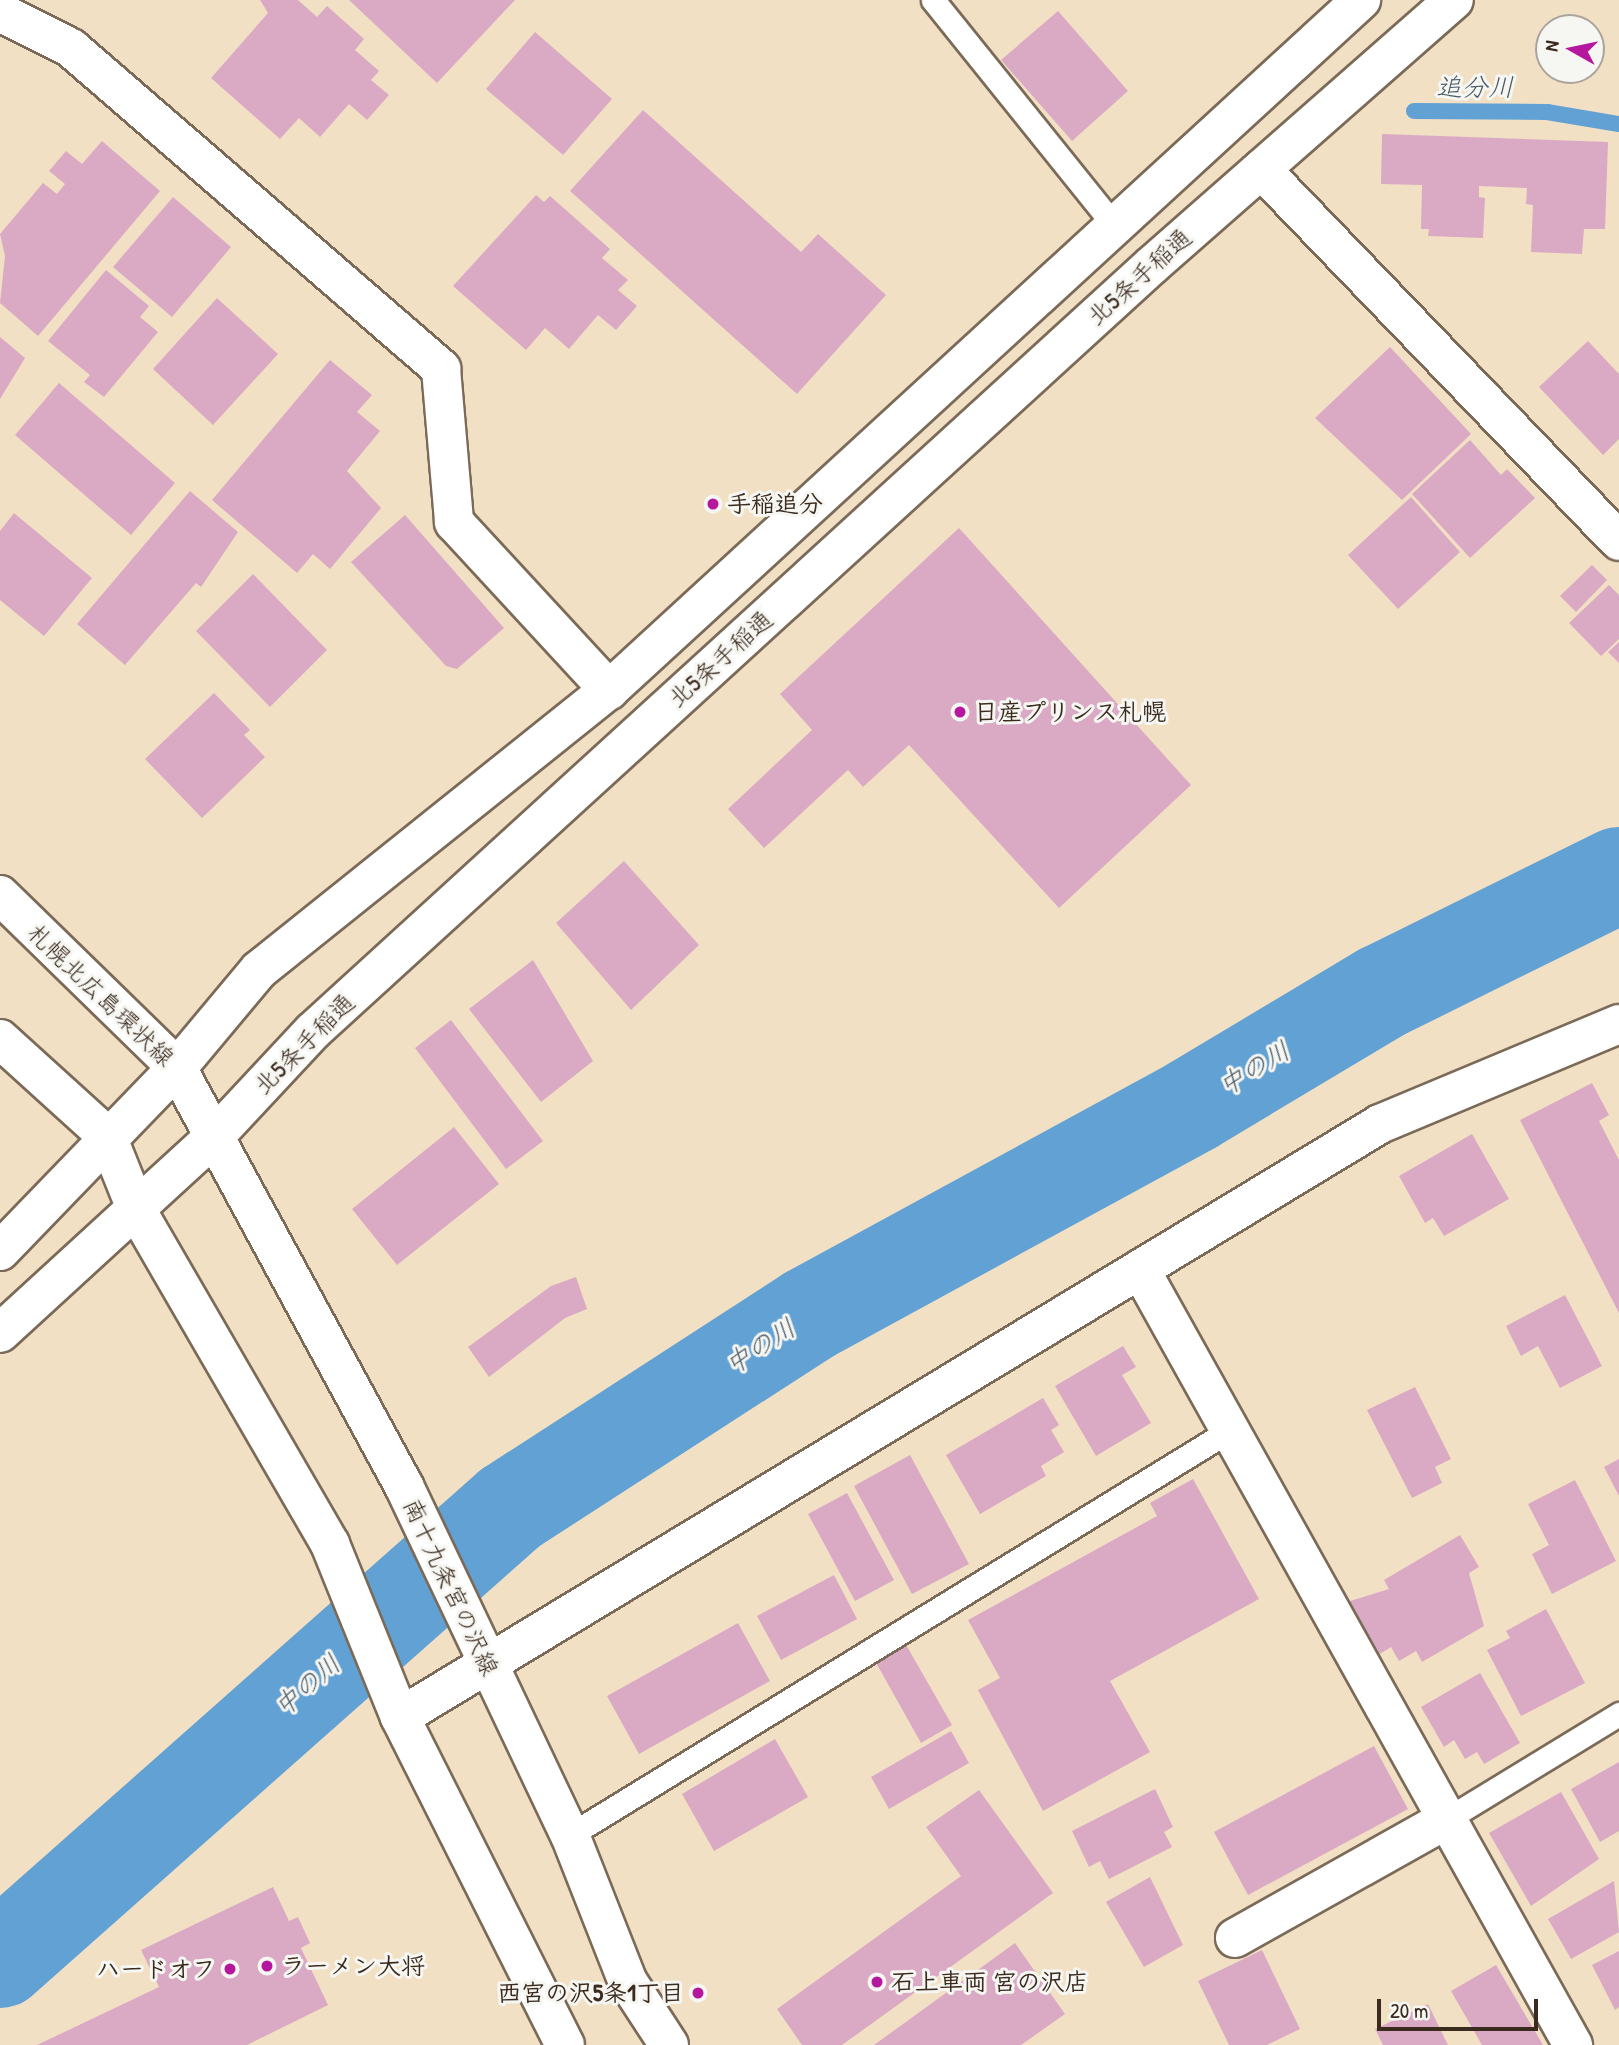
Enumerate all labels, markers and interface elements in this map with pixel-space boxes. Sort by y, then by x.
north arrow [1535,14,1605,84]
text: N [1538,39,1565,53]
water label: 追分川 [1436,71,1514,103]
street label: 北5条手稲通 [1081,223,1197,331]
place label: 手稲追分 [727,490,823,518]
marker: 手稲追分 [705,496,721,512]
street label: 北5条手稲通 [662,605,778,713]
place label: 日産プリンス札幌 [974,698,1166,726]
marker: 日産プリンス札幌 [952,704,968,720]
street label: 札幌北広島環状線 [22,918,180,1072]
street label: 北5条手稲通 [248,988,360,1100]
water label: 中の川 [1213,1035,1295,1101]
water label: 中の川 [719,1312,801,1380]
street label: 南十九条宮の沢線 [397,1494,505,1680]
water label: 中の川 [267,1648,347,1722]
place label: ラーメン大将 [281,1952,425,1980]
place label: ハードオフ [96,1955,216,1983]
marker: ラーメン大将 [259,1958,275,1974]
marker: ハードオフ [222,1961,238,1977]
place label: 石上車両 宮の沢店 [891,1968,1089,1996]
marker: 石上車両 宮の沢店 [869,1974,885,1990]
place label: 西宮の沢5条1丁目 [497,1979,684,2007]
marker: 西宮の沢5条1丁目 [690,1985,706,2001]
scale bar [1381,1986,1542,2030]
text: 20 m [1390,1996,1428,2025]

